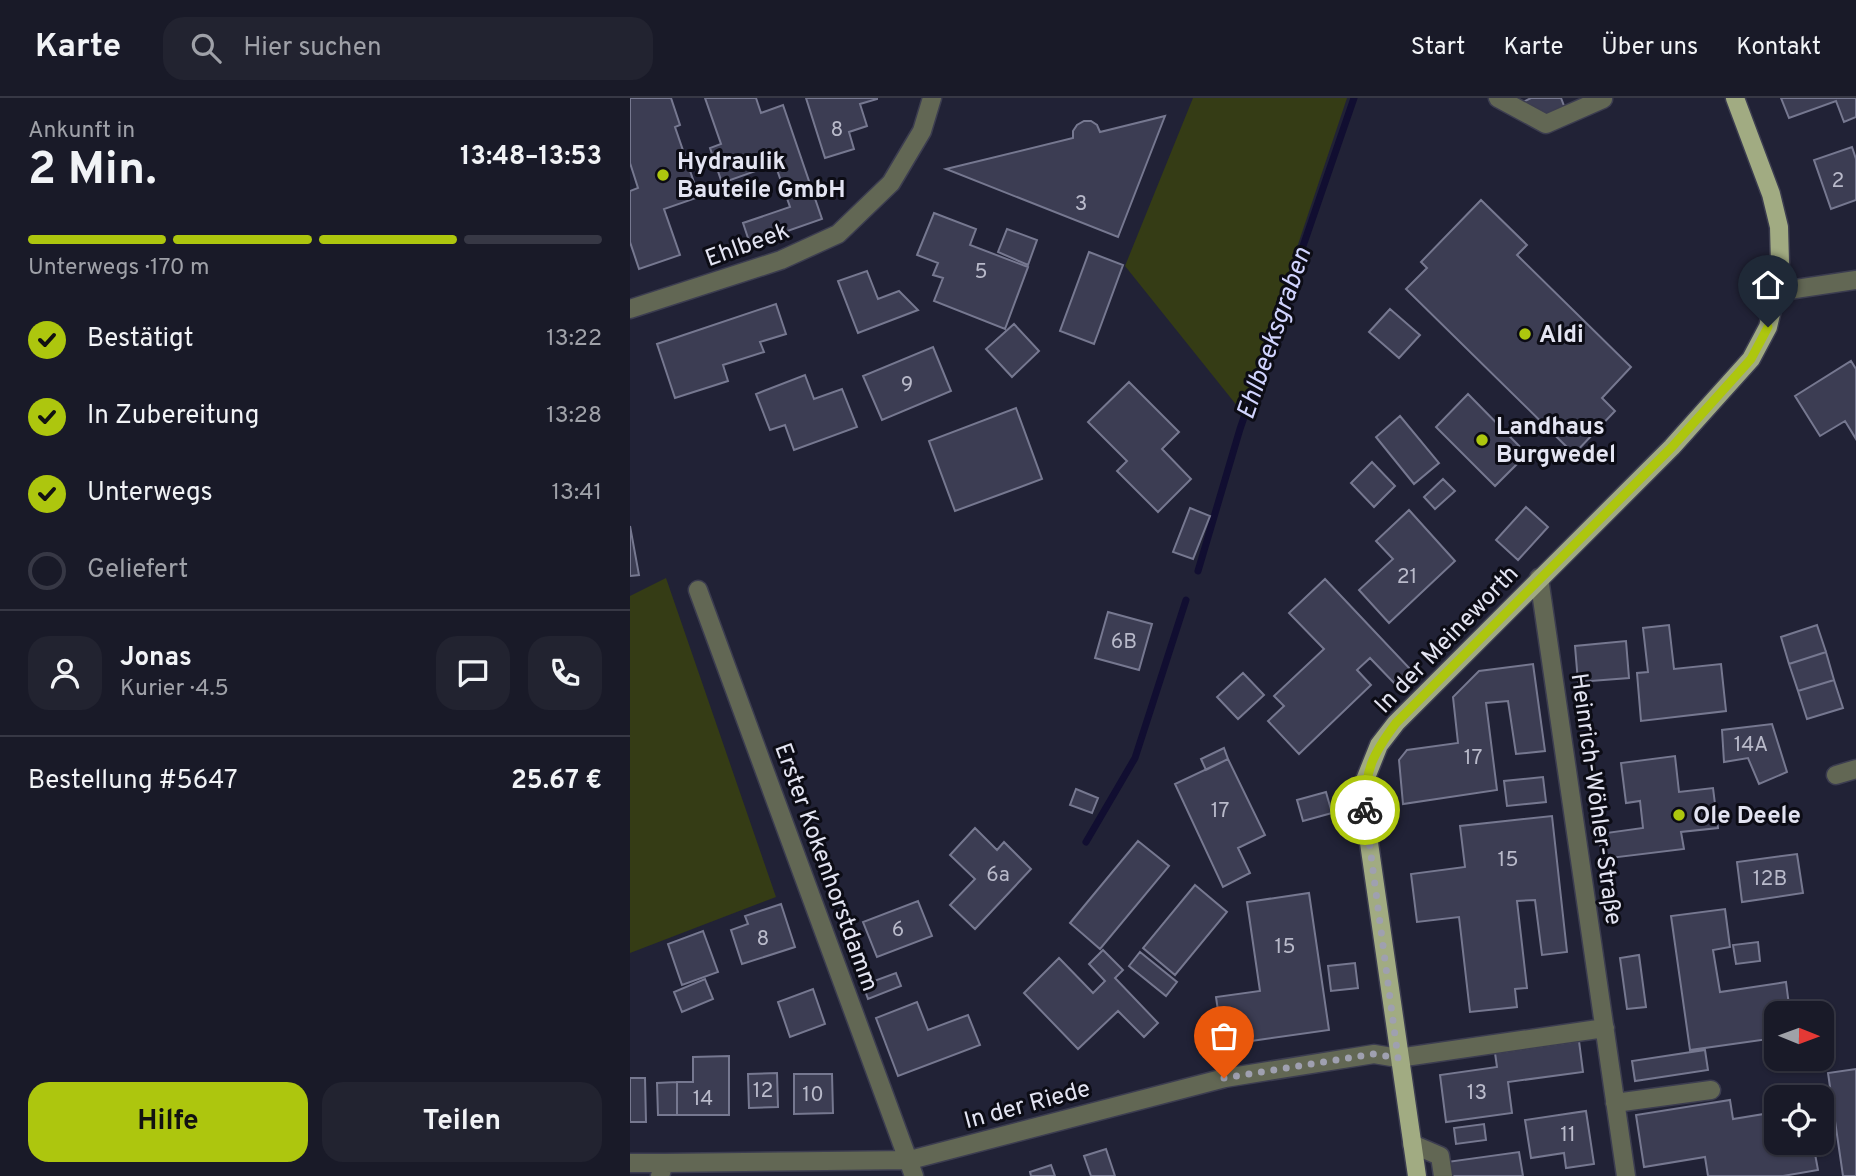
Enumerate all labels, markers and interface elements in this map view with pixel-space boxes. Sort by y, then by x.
search box [163,17,653,80]
text: Karte [35,27,121,69]
icon: search [187,29,225,67]
text: Hier suchen [243,32,382,65]
text: Start [1411,33,1465,63]
text: Karte [1503,33,1563,63]
text: Über uns [1601,33,1698,63]
text: Kontakt [1736,33,1821,63]
text: Ankunft in [28,117,135,146]
house number: 8 [831,117,843,144]
text: 13:48–13:53 [460,141,602,174]
text: 2 Min. [28,142,157,201]
place label: Hydraulik Bauteile GmbH [677,148,846,206]
marker: Hydraulik Bauteile GmbH [655,167,671,183]
house number: 2 [1832,168,1844,195]
house number: 3 [1075,191,1087,218]
street label: Ehlbeek [702,217,794,275]
water label: Ehlbeeksgraben [1230,243,1320,424]
text: Unterwegs · 170 m [28,254,210,283]
pin [1738,255,1798,327]
house number: 5 [974,259,988,286]
icon: home [1749,266,1787,304]
icon: check [28,321,66,359]
place label: Aldi [1539,321,1584,351]
text: Bestätigt [87,323,194,356]
text: 13:22 [546,325,602,354]
marker: Aldi [1517,326,1533,342]
house number: 9 [901,372,913,399]
icon: check [28,398,66,436]
text: In Zubereitung [87,400,259,433]
text: 13:28 [546,402,602,431]
place label: Landhaus Burgwedel [1496,413,1616,471]
marker: Landhaus Burgwedel [1474,432,1490,448]
icon: check [28,475,66,513]
text: Unterwegs [87,477,213,510]
text: 13:41 [552,479,602,508]
text: Geliefert [87,554,188,587]
street label: In der Meineworth [1369,560,1526,721]
house number: 21 [1397,564,1417,591]
house number: 6B [1111,629,1137,656]
button: person [28,636,102,710]
button: chat [436,636,510,710]
button: phone [528,636,602,710]
text: Jonas [120,642,192,675]
street label: Heinrich-Wöhler-Straße [1562,671,1628,927]
text: Kurier · 4.5 [120,675,229,704]
house number: 14A [1734,732,1768,759]
street label: Erster Kokenhorstdamm [766,739,884,996]
house number: 17 [1464,745,1482,772]
text: Bestellung #5647 [28,765,238,798]
text: 25.67 € [511,765,602,798]
courier [1330,775,1400,845]
icon: bike [1346,791,1384,829]
house number: 17 [1211,798,1229,825]
place label: Ole Deele [1693,802,1801,832]
marker: Ole Deele [1671,807,1687,823]
house number: 15 [1498,847,1518,874]
house number: 6a [986,862,1010,889]
house number: 12B [1753,866,1787,893]
house number: 6 [892,917,904,944]
house number: 8 [757,926,769,953]
house number: 15 [1275,934,1295,961]
north arrow [1764,1001,1834,1071]
map controls [1764,1001,1834,1155]
pin [1194,1006,1254,1078]
icon: bag [1205,1017,1243,1055]
street label: In der Riede [961,1075,1094,1137]
house number: 12 [753,1078,773,1105]
house number: 13 [1467,1080,1487,1107]
button: Hilfe [28,1082,308,1162]
button: Teilen [322,1082,602,1162]
house number: 10 [802,1082,824,1109]
button: locate [1764,1085,1834,1155]
house number: 14 [693,1086,713,1113]
house number: 11 [1560,1122,1576,1149]

